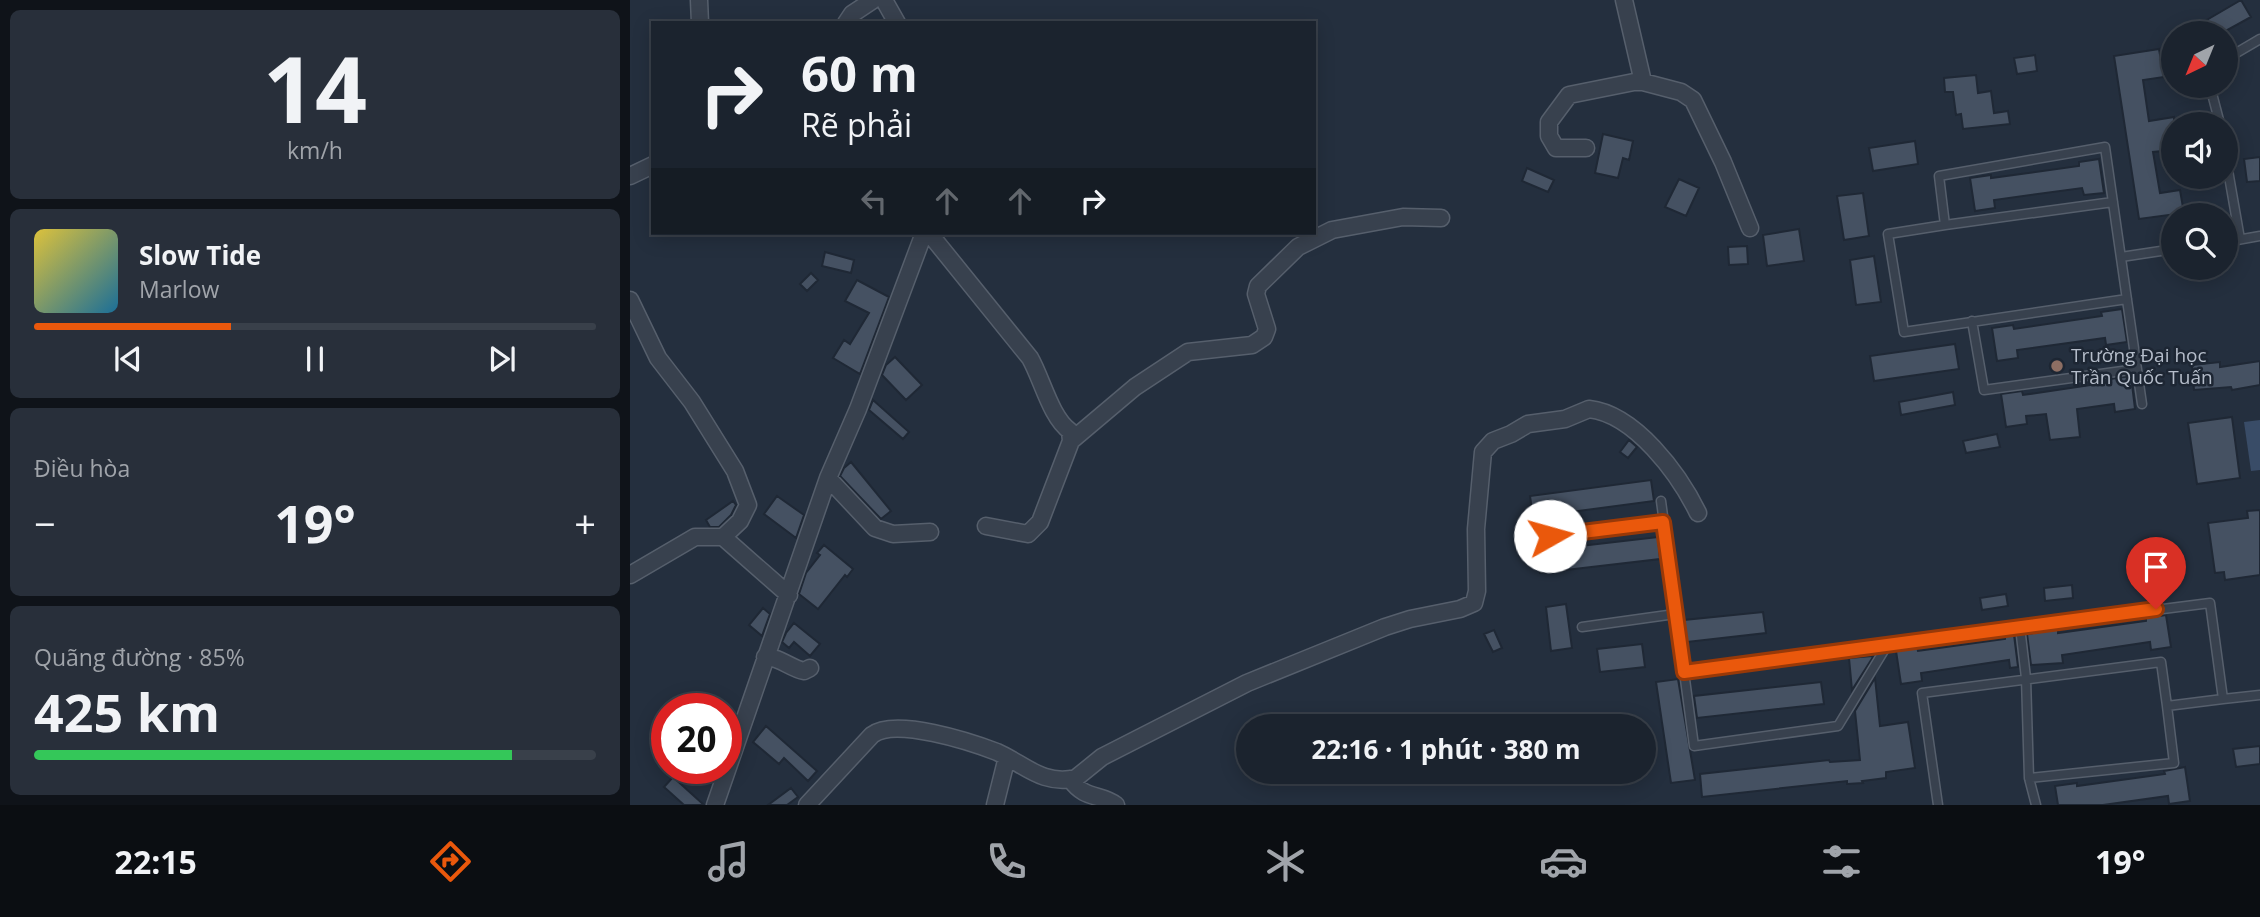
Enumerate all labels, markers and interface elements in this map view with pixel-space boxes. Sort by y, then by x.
north arrow [2161,21,2238,98]
map controls [2161,21,2238,280]
text: 14 [263,26,367,150]
text: 60 m [801,40,918,106]
icon: right [686,49,777,140]
text: Rẽ phải [801,103,912,146]
button: sound [2161,112,2238,189]
text: km/h [287,134,343,166]
icon: left [855,182,893,220]
icon: ahead [928,182,966,220]
icon: ahead [1001,182,1039,220]
icon: right [1074,182,1112,220]
button: search [2161,203,2238,280]
text: Slow Tide [139,237,261,273]
text: Marlow [139,273,219,305]
icon: previous [109,340,147,378]
icon: pause [296,340,334,378]
icon: next [483,340,521,378]
place label: Trường Đại học Trần Quốc Tuấn [2071,342,2213,390]
marker: Trường Đại học Trần Quốc Tuấn [2049,358,2065,374]
text: Điều hòa [34,452,130,484]
text: 19° [274,487,356,558]
text: − [34,497,56,549]
text: + [574,497,596,549]
position arrow [1513,499,1587,573]
pin [2126,537,2186,609]
icon: arrive [2137,548,2175,586]
text: Quãng đường · 85% [34,641,245,673]
text: 425 km [34,676,220,747]
speed limit sign: 20 [651,693,742,784]
text: 22:16 · 1 phút · 380 m [1311,731,1581,767]
icon: directions [426,837,475,886]
icon: music [704,837,753,886]
icon: phone [982,837,1031,886]
icon: climate [1261,837,1310,886]
icon: car [1539,837,1588,886]
icon: filters [1817,837,1866,886]
text: 22:15 [115,840,197,883]
text: 19° [2095,840,2145,883]

